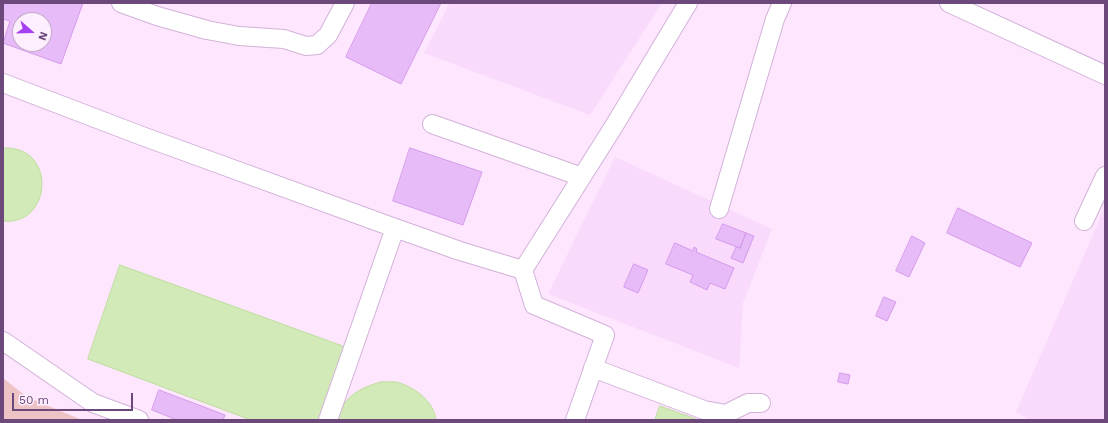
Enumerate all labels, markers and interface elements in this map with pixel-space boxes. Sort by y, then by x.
north arrow [12,12,52,52]
text: N [35,30,50,42]
scale bar [14,385,135,411]
text: 50 m [19,393,49,407]

